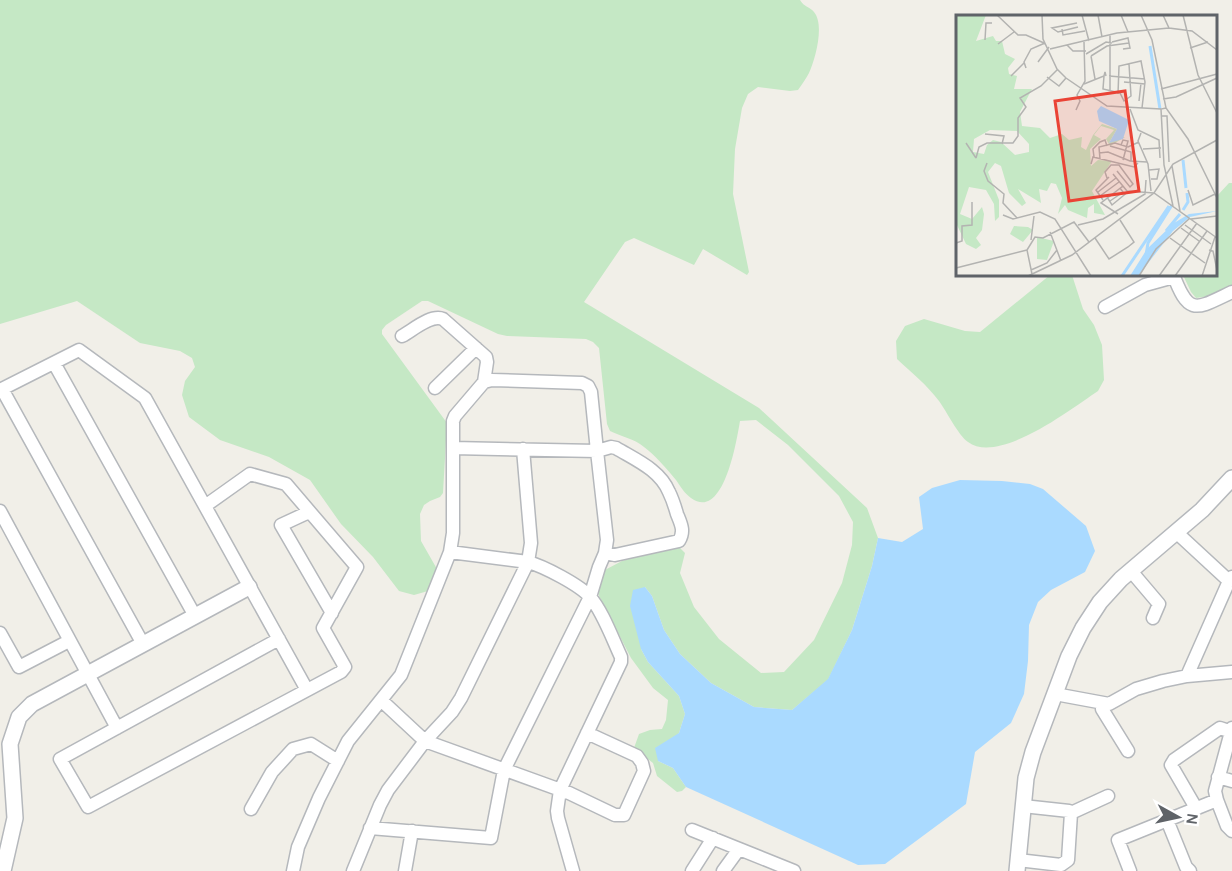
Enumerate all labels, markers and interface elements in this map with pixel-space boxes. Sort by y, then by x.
inset map [956,15,1217,276]
north arrow [1148,787,1208,847]
text: N [1182,812,1203,826]

